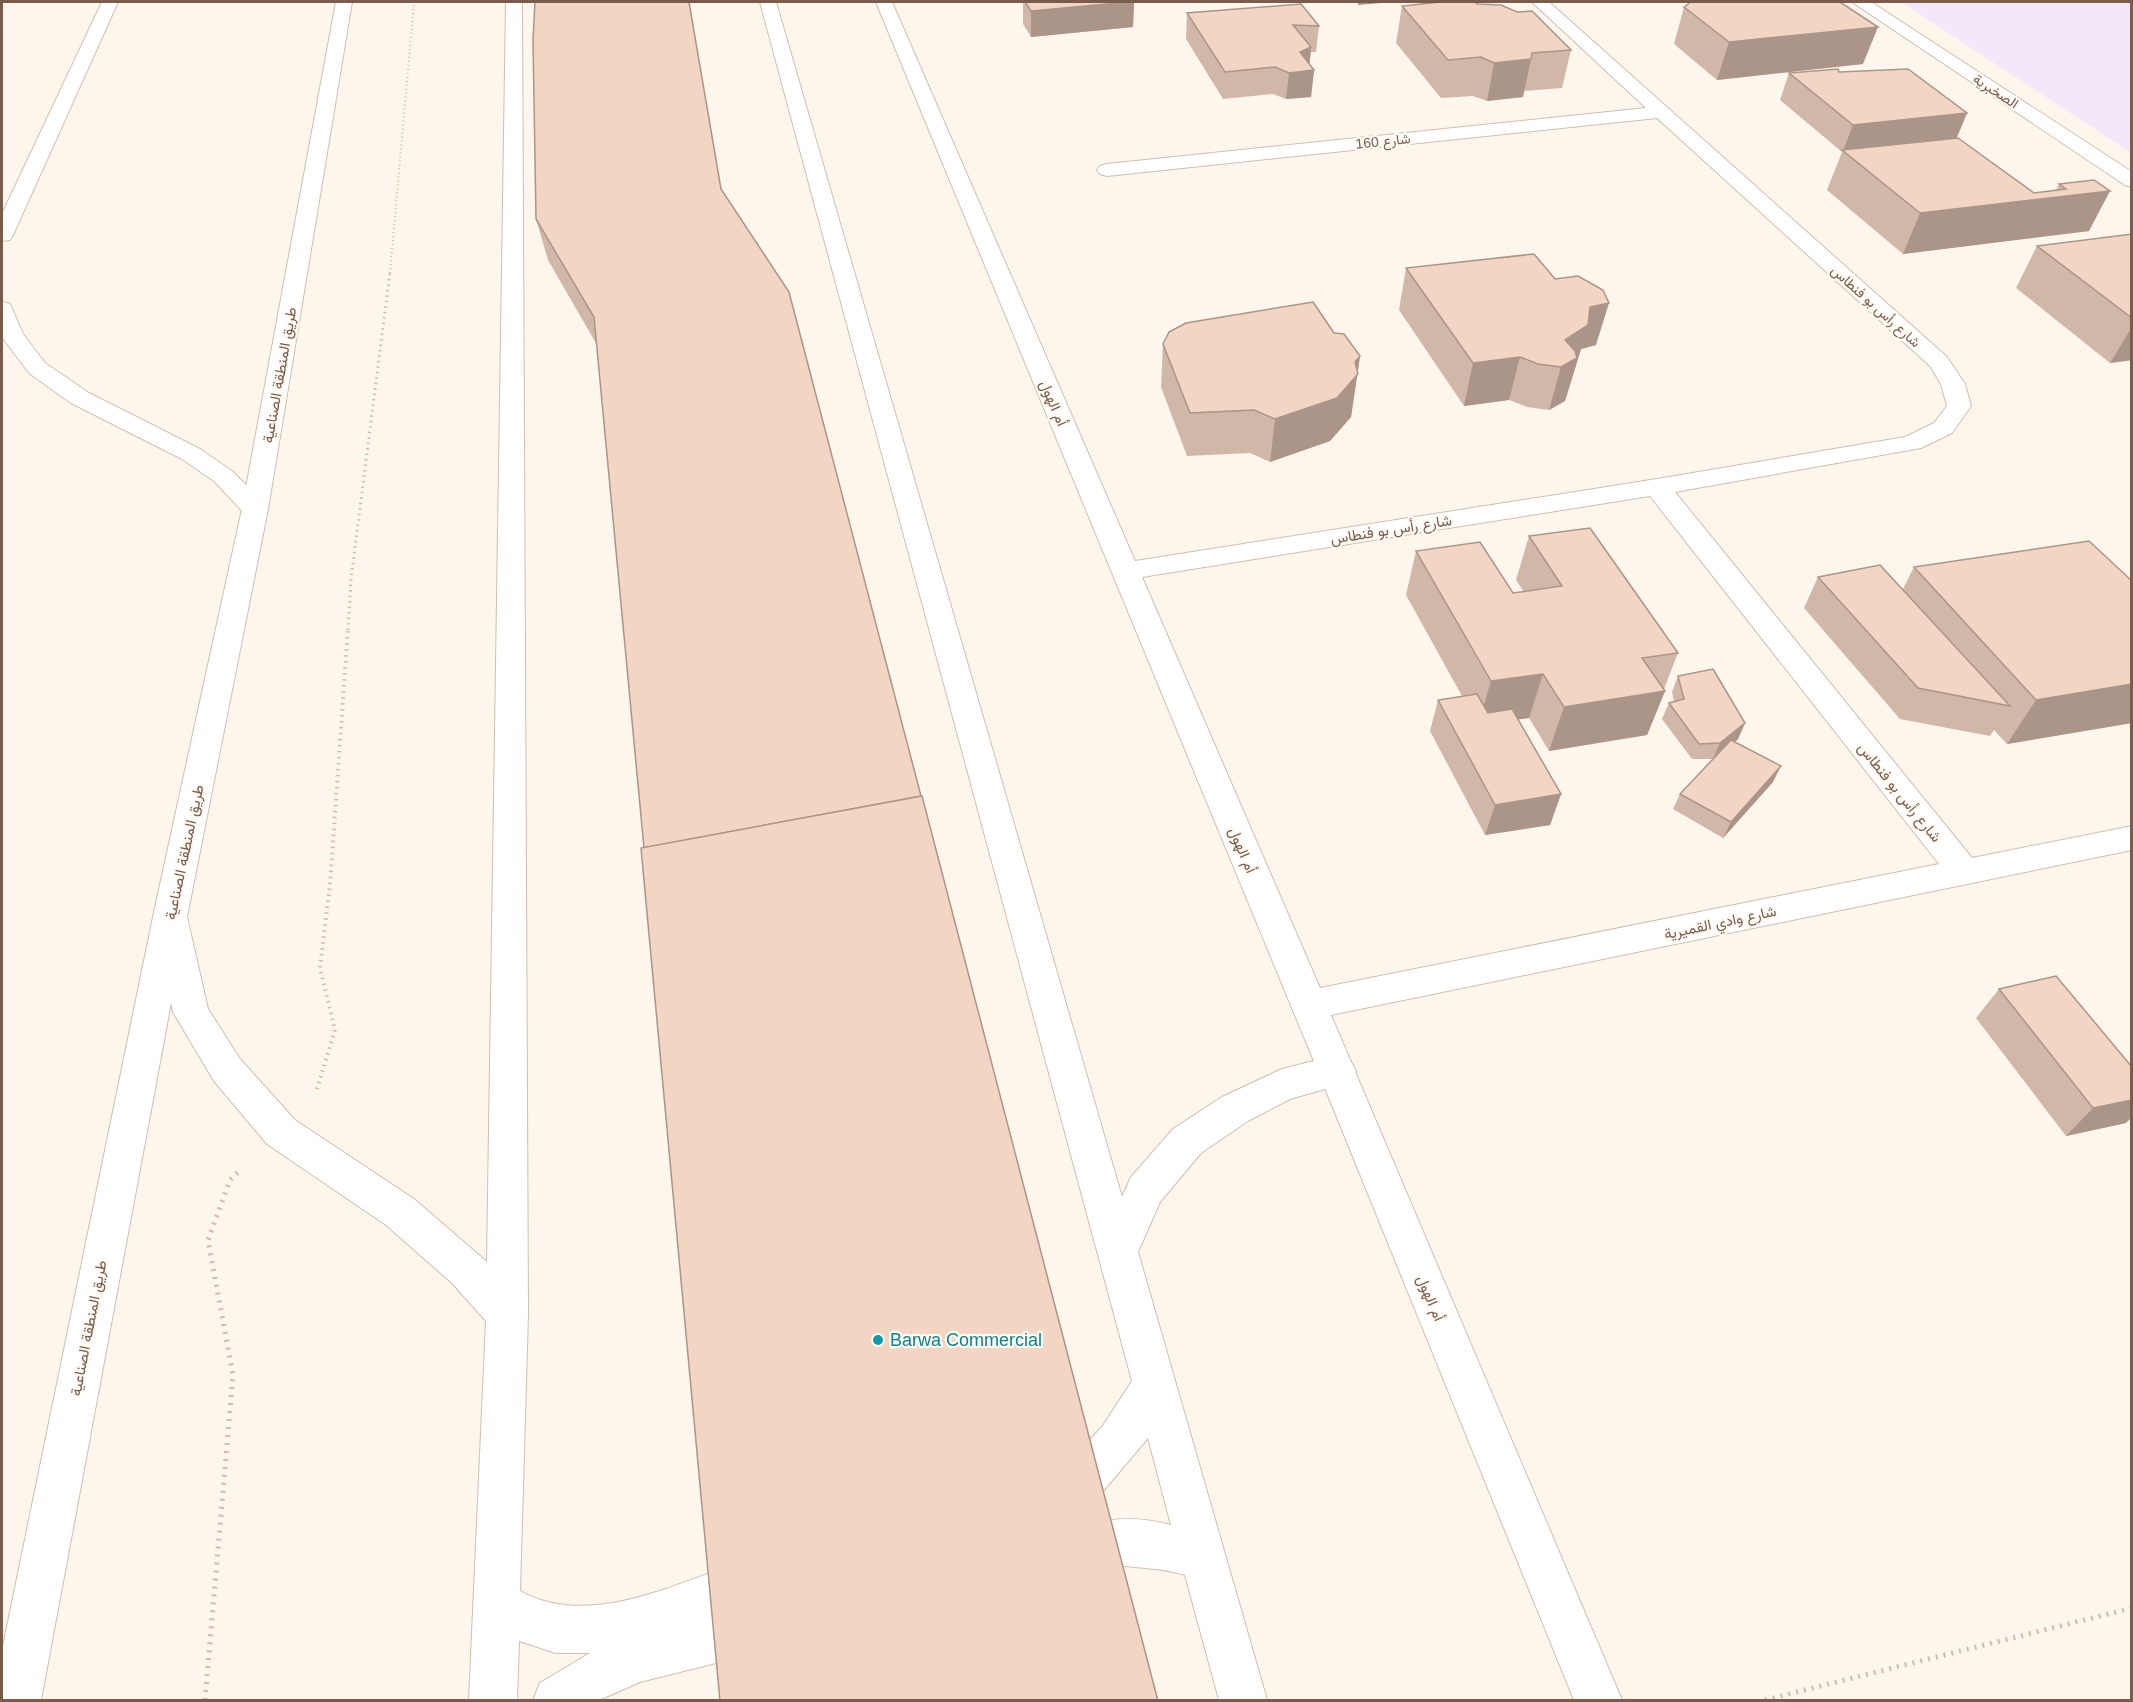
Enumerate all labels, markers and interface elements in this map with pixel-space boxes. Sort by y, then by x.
street label: الصخبرية [1970,70,2022,112]
street label: شارع 160 [1355,130,1412,155]
street label: شارع رأس بو فنطاس [1826,262,1924,353]
street label: طريق المنطقة الصناعية [259,306,301,445]
street label: أم الهول [1035,378,1071,430]
street label: شارع رأس بو فنطاس [1329,511,1454,550]
street label: شارع رأس بو فنطاس [1852,739,1945,847]
street label: طريق المنطقة الصناعية [161,783,209,922]
street label: أم الهول [1224,825,1260,877]
street label: شارع وادي القميرية [1662,902,1779,947]
street label: طريق المنطقة الصناعية [67,1259,111,1398]
street label: أم الهول [1412,1273,1448,1325]
place label: Barwa Commercial [890,1330,1042,1350]
marker: Barwa Commercial [871,1333,885,1347]

